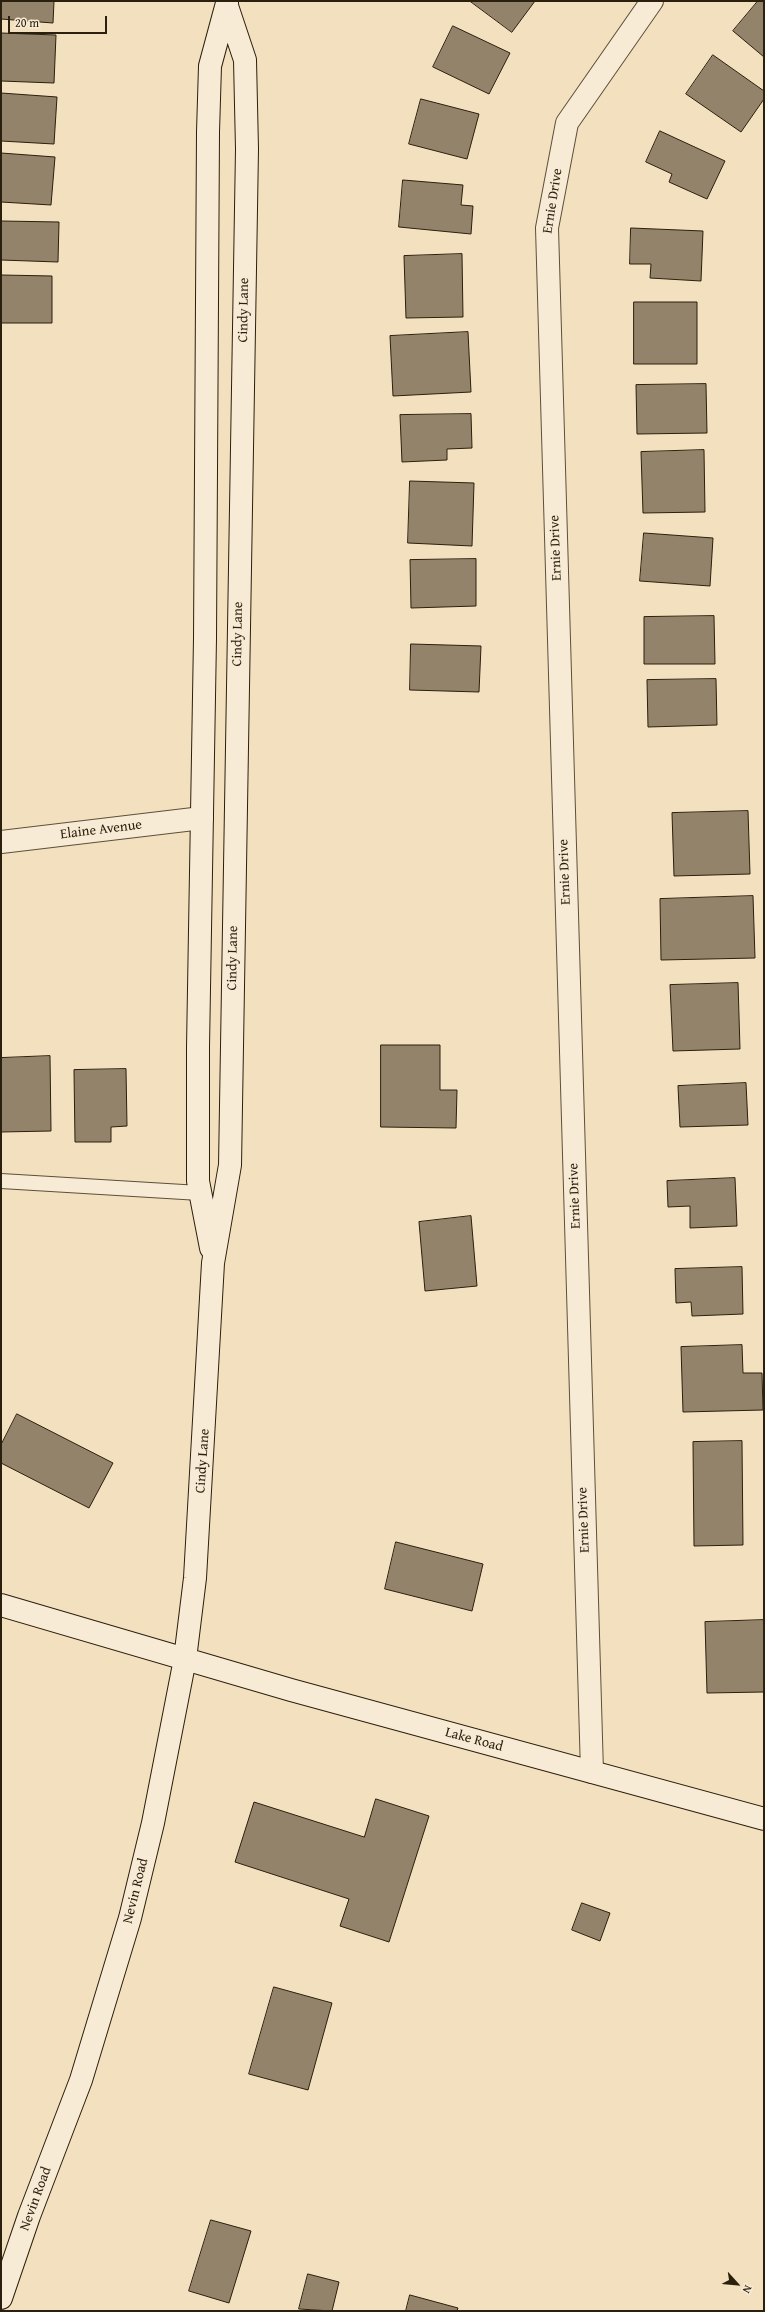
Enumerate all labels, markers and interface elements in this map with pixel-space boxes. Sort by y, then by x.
scale bar [10,8,109,34]
text: 20 m [15,14,39,31]
street label: Ernie Drive [540,167,566,235]
street label: Cindy Lane [235,277,253,343]
street label: Ernie Drive [546,515,566,581]
street label: Cindy Lane [229,601,247,667]
street label: Elaine Avenue [59,817,143,843]
street label: Ernie Drive [555,839,575,905]
street label: Cindy Lane [224,925,242,991]
street label: Ernie Drive [565,1163,585,1229]
street label: Cindy Lane [192,1428,214,1494]
street label: Ernie Drive [574,1487,594,1553]
street label: Lake Road [443,1724,505,1756]
street label: Nevin Road [120,1857,152,1925]
street label: Nevin Road [17,2165,55,2233]
north arrow [717,2264,757,2304]
text: N [739,2283,756,2296]

